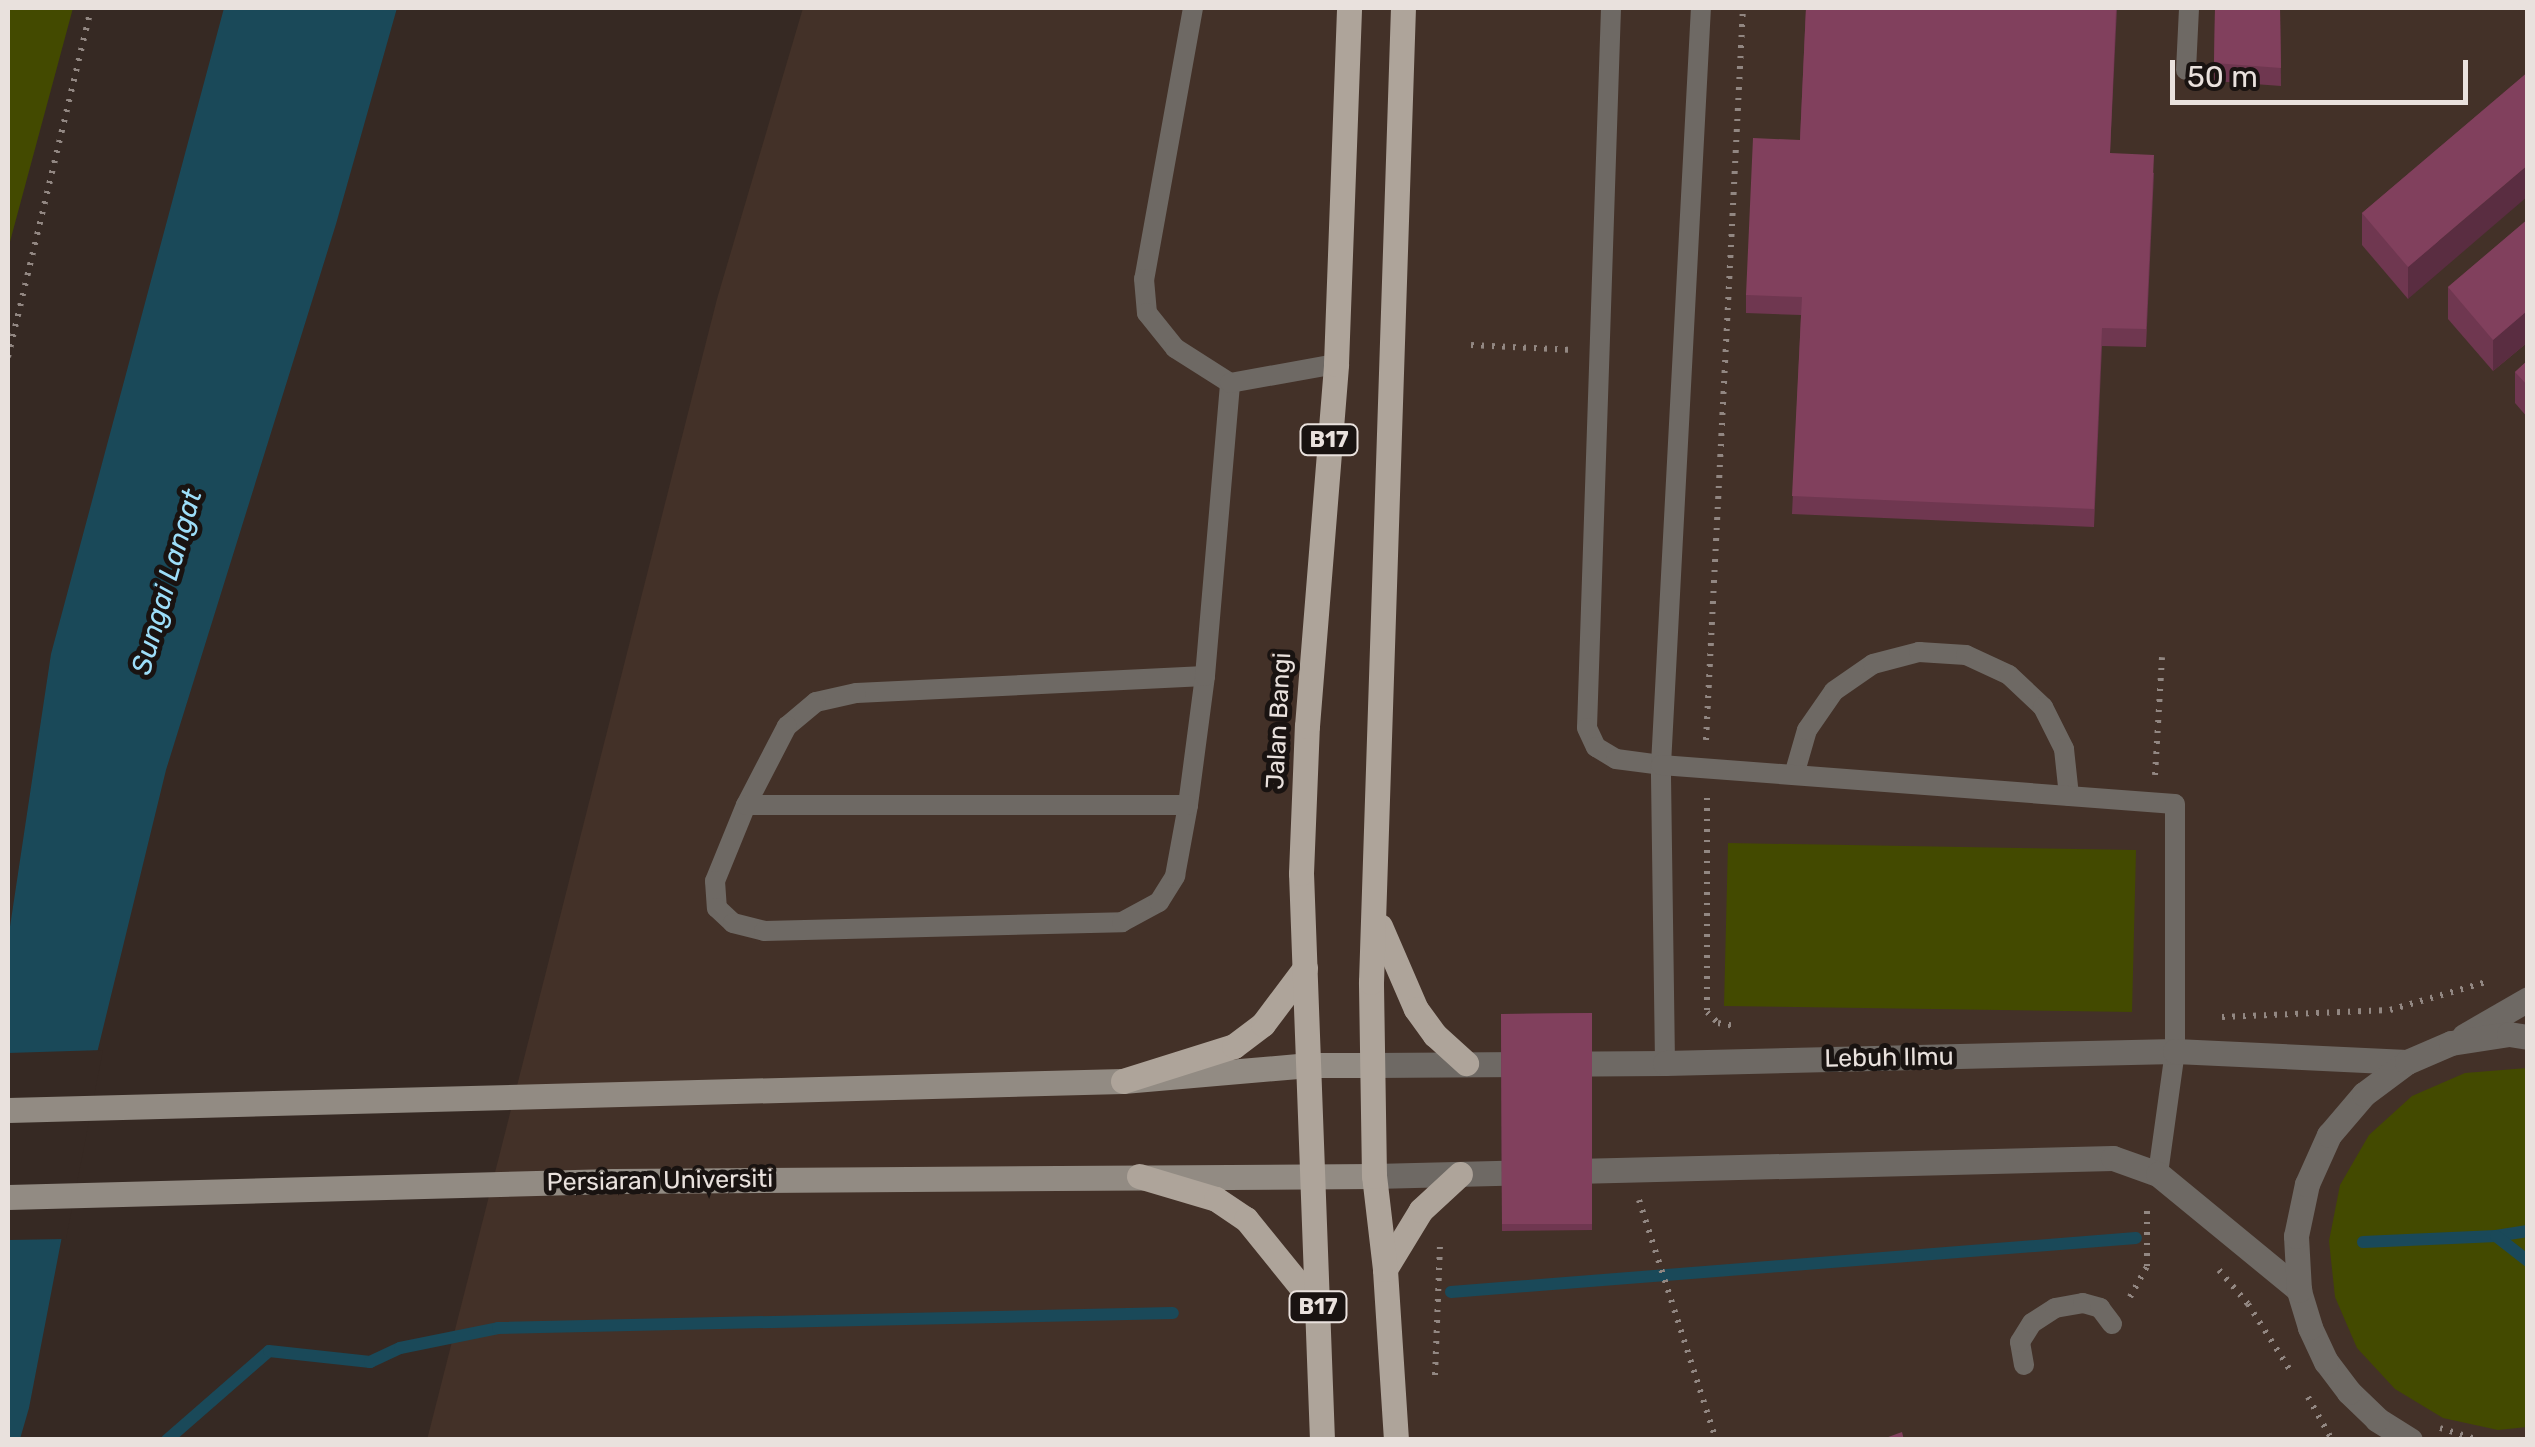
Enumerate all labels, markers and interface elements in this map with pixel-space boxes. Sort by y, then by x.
scale bar [2175,40,2472,102]
text: 50 m [2187,59,2258,95]
road number: B17 [1299,423,1359,457]
water label: Sungai Langat [125,486,209,678]
street label: Jalan Bangi [1260,652,1298,790]
street label: Lebuh Ilmu [1824,1042,1954,1074]
street label: Persiaran Universiti [546,1164,774,1198]
road number: B17 [1288,1290,1348,1324]

